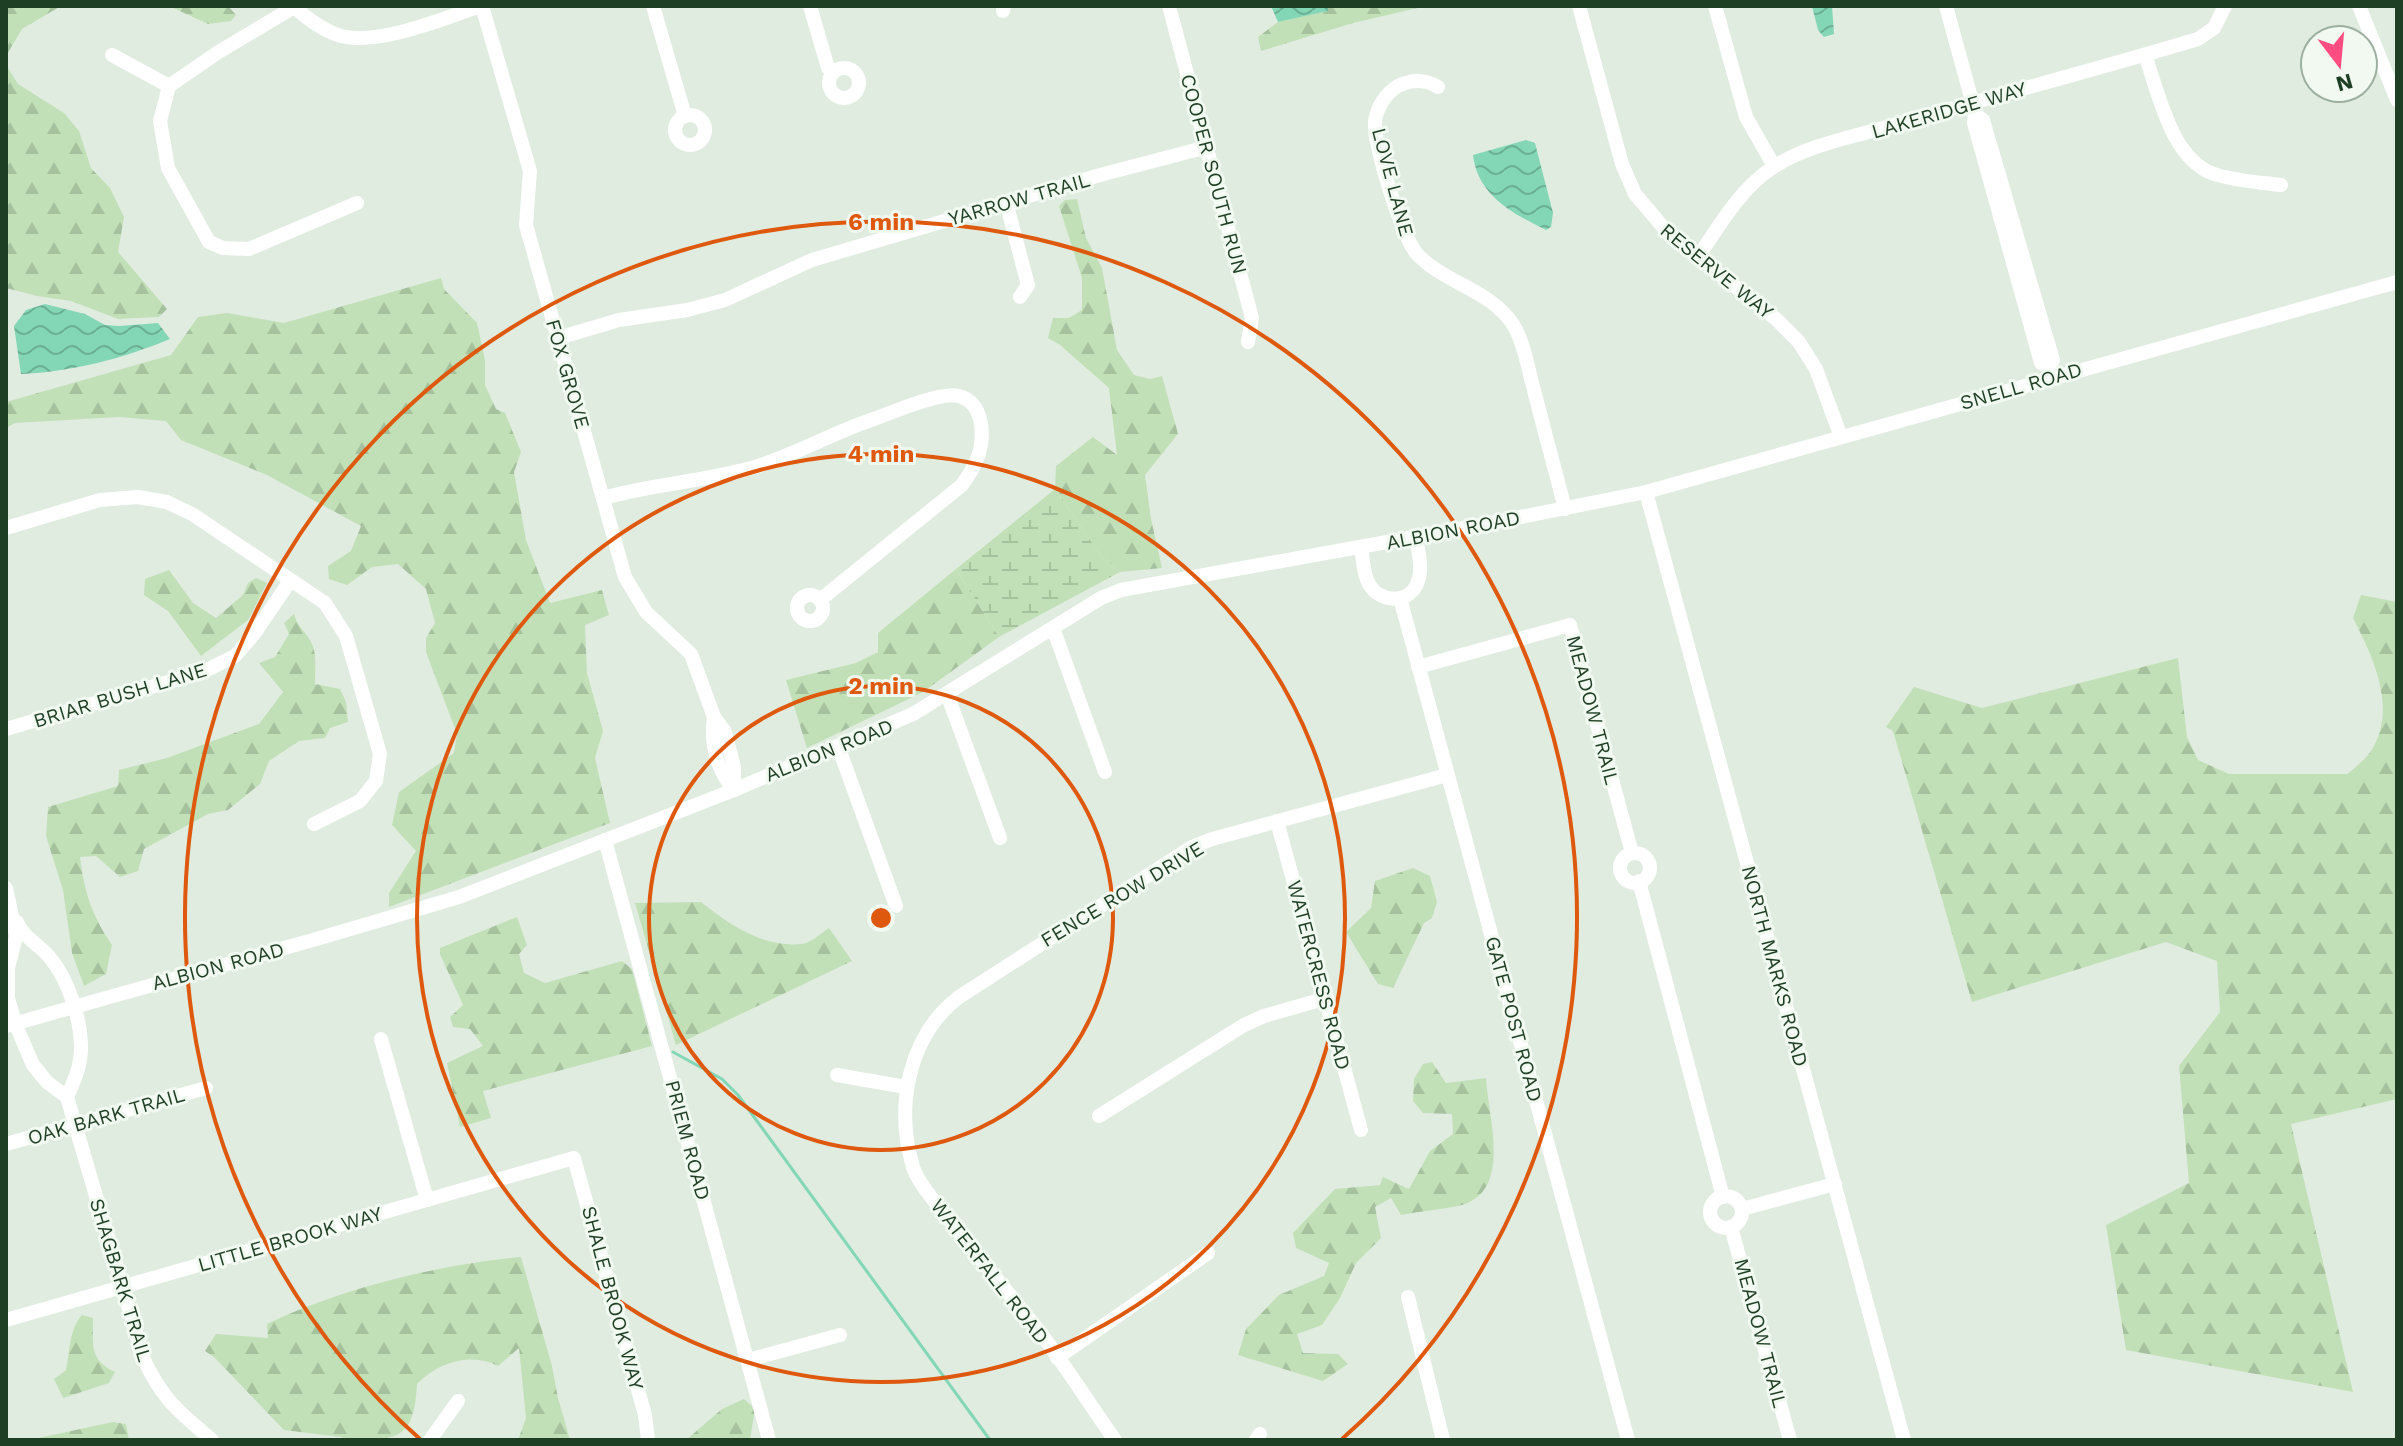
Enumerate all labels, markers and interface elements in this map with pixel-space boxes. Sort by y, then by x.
north arrow [2299,24,2379,104]
text: N [2333,68,2356,97]
street label: COOPER SOUTH RUN [1176,71,1252,277]
street label: LAKERIDGE WAY [1869,76,2030,144]
street label: LOVE LANE [1367,125,1419,239]
street label: YARROW TRAIL [945,167,1093,231]
text: 6 min [848,208,914,236]
street label: RESERVE WAY [1656,218,1779,324]
street label: FOX GROVE [541,316,595,432]
street label: SNELL ROAD [1957,357,2085,415]
text: 4 min [848,440,914,468]
street label: ALBION ROAD [1384,505,1522,555]
street label: MEADOW TRAIL [1562,633,1624,787]
street label: BRIAR BUSH LANE [31,657,209,733]
text: 2 min [848,672,914,700]
street label: ALBION ROAD [761,713,897,787]
street label: FENCE ROW DRIVE [1036,836,1208,952]
street label: NORTH MARKS ROAD [1737,863,1813,1069]
street label: WATERCRESS ROAD [1282,878,1356,1072]
centre of rings [867,904,895,932]
street label: GATE POST ROAD [1480,933,1548,1105]
street label: ALBION ROAD [149,937,287,995]
street label: PRIEM ROAD [660,1077,716,1203]
street label: OAK BARK TRAIL [25,1082,187,1150]
street label: WATERFALL ROAD [926,1194,1054,1348]
street label: SHAGBARK TRAIL [85,1195,157,1365]
street label: LITTLE BROOK WAY [195,1201,386,1277]
street label: SHALE BROOK WAY [577,1203,649,1393]
street label: MEADOW TRAIL [1730,1256,1792,1410]

